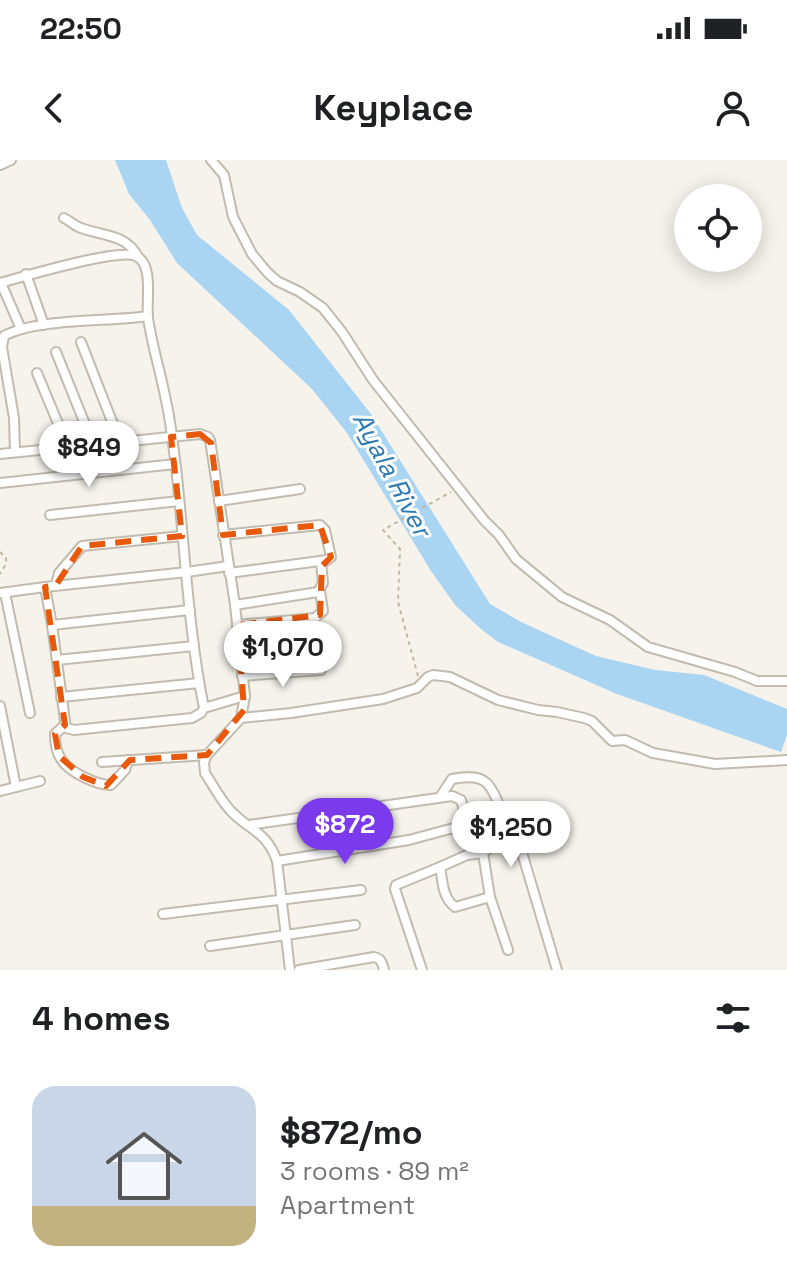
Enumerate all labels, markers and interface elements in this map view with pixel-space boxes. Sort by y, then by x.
text: 22:50 [40,9,122,48]
text: Keyplace [314,85,473,131]
icon: back [32,86,76,130]
icon: person [711,86,755,130]
map controls [674,184,762,272]
button: locate [674,184,762,272]
water label: Ayala River [345,406,441,545]
pin: $849 [42,421,136,489]
text: $849 [57,430,121,464]
pin: $1,070 [218,621,348,689]
text: $1,070 [242,630,324,664]
pin: $872 [298,798,392,866]
pin: $1,250 [446,801,576,869]
text: $872 [315,807,375,841]
text: $1,250 [469,810,553,844]
icon: filters [711,996,755,1040]
text: 4 homes [32,997,170,1040]
text: $872/mo [280,1111,423,1154]
icon: home [96,1118,192,1214]
text: 3 rooms · 89 m² [280,1154,469,1188]
text: Apartment [280,1188,415,1222]

